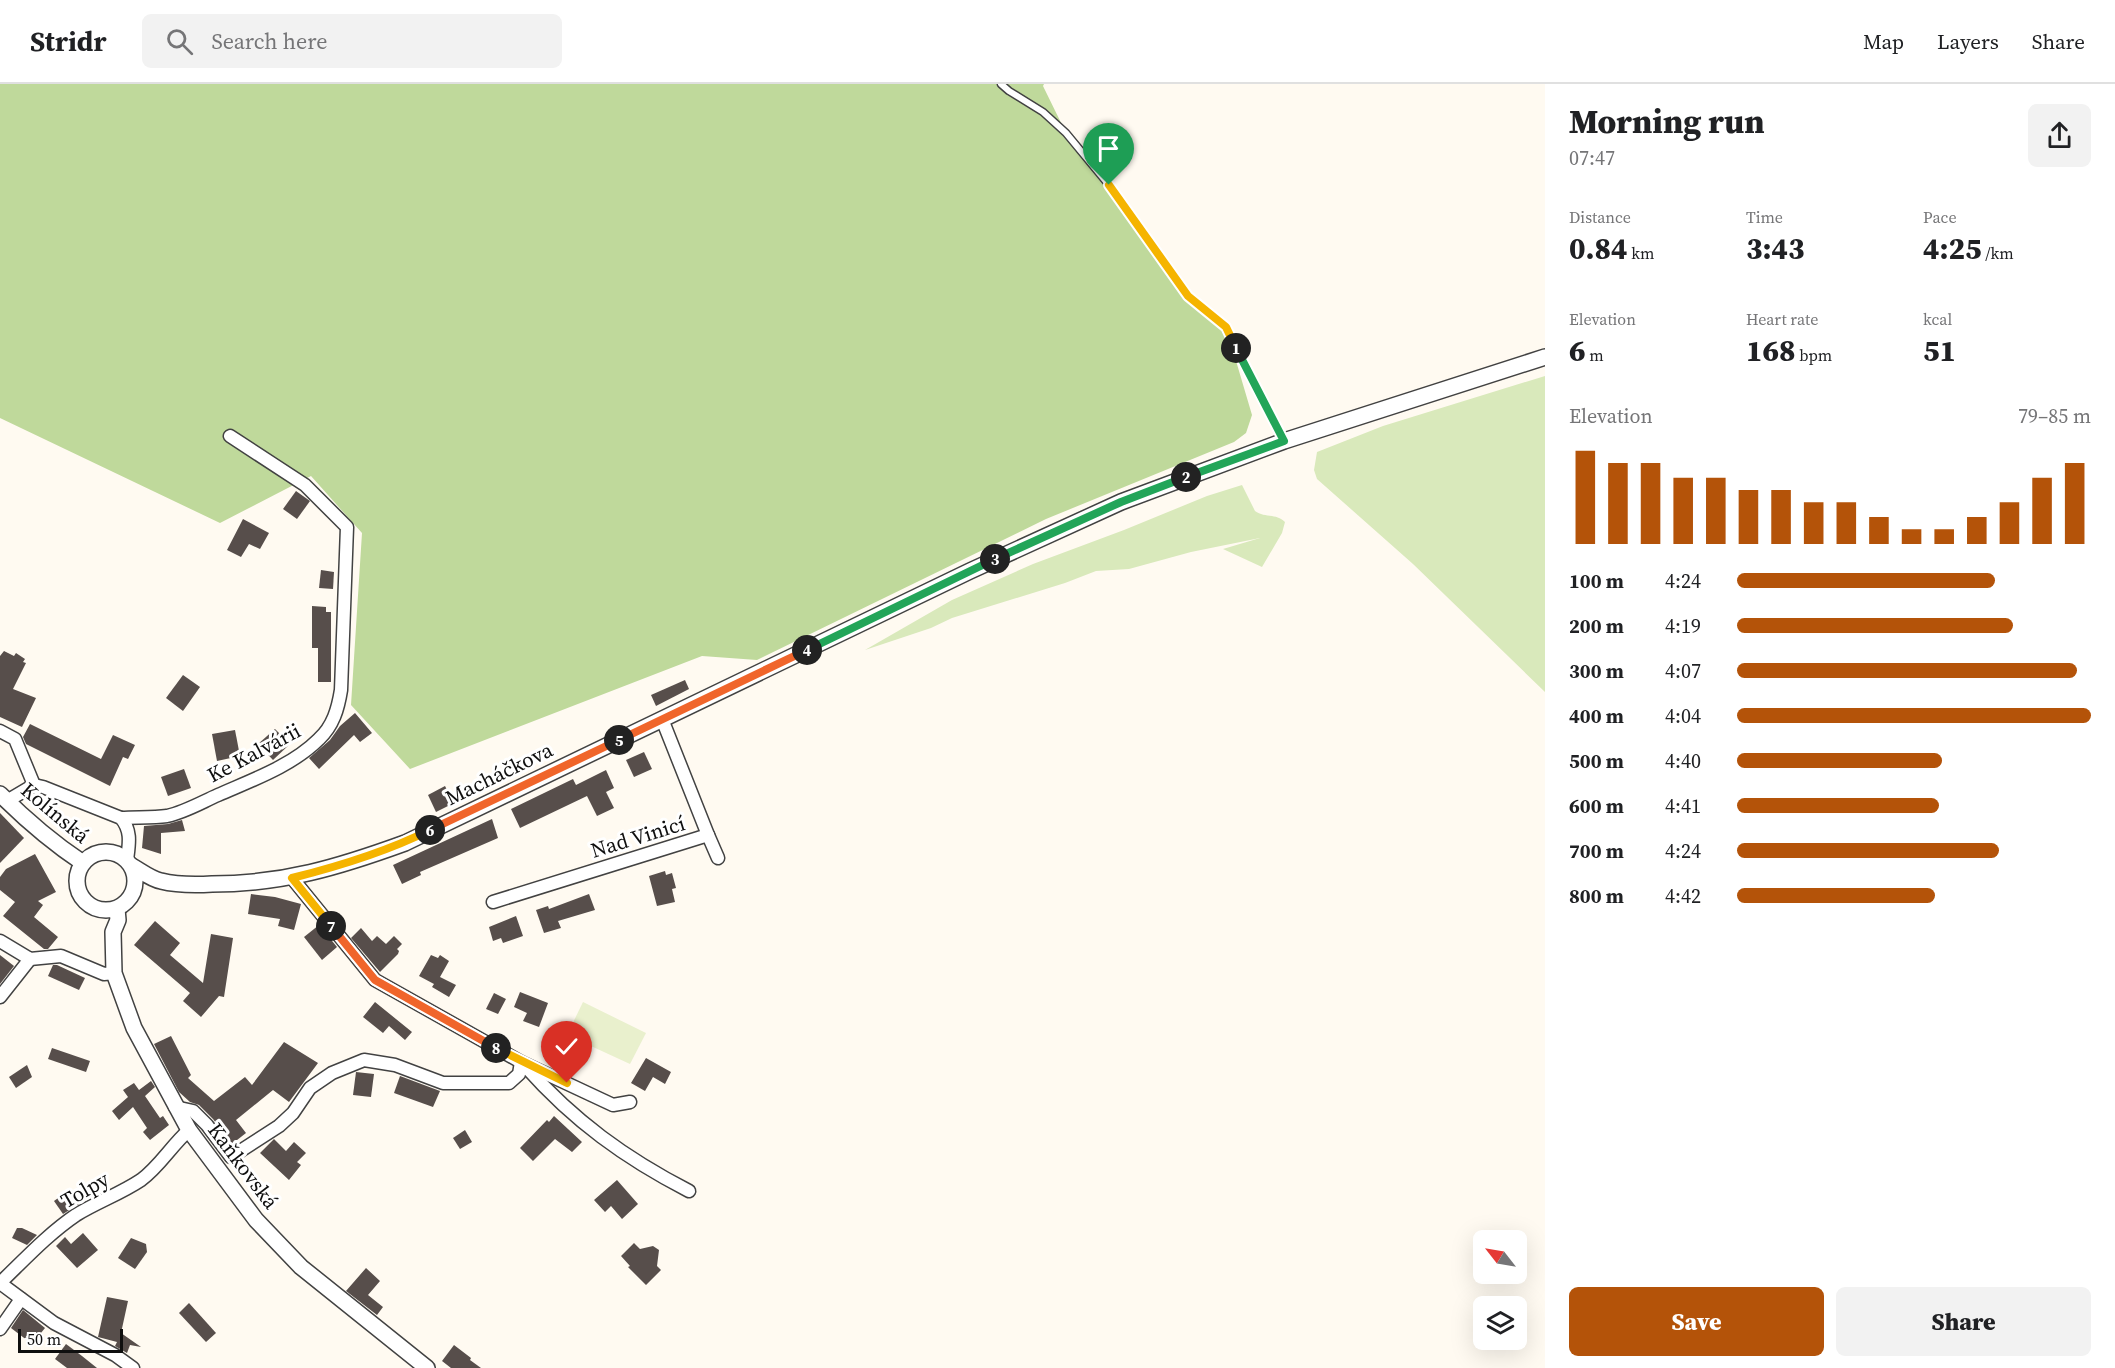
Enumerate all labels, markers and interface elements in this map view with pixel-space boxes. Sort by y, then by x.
search box [142,14,562,68]
text: Stridr [30,22,106,60]
icon: search [163,25,196,58]
text: Search here [211,26,327,56]
text: Map [1863,27,1904,56]
text: Layers [1937,27,1999,56]
text: Share [2032,27,2085,56]
text: Morning run [1569,99,1765,144]
button: share [2028,104,2091,167]
pin [1083,123,1134,185]
icon: arrive [1092,132,1125,165]
text: 07:47 [1569,144,1615,172]
text: Distance [1569,206,1631,228]
text: Time [1746,206,1783,228]
text: Pace [1923,206,1957,228]
text: 0.84 [1569,228,1628,269]
text: 3:43 [1746,228,1805,269]
text: 4:25 [1923,228,1982,269]
text: km [1628,242,1655,264]
text: /km [1982,242,2014,264]
text: Elevation [1569,308,1636,330]
text: Heart rate [1746,308,1818,330]
text: kcal [1923,308,1952,330]
text: 6 [1569,330,1586,371]
text: 168 [1746,330,1796,371]
text: 51 [1923,330,1956,371]
pin: 1 [1221,333,1251,363]
text: 1 [1232,337,1240,359]
text: m [1586,344,1604,366]
text: bpm [1796,344,1832,366]
text: Elevation [1569,402,1653,430]
text: 79–85 m [2018,402,2091,430]
pin: 2 [1171,462,1201,492]
text: 2 [1182,466,1190,488]
pin: 3 [980,544,1010,574]
text: 3 [991,548,999,570]
text: 100 m [1569,567,1624,595]
text: 4:24 [1665,567,1701,595]
text: 200 m [1569,612,1624,640]
text: 4:19 [1665,612,1701,640]
pin: 4 [792,635,822,665]
text: 4 [803,639,811,661]
text: 300 m [1569,657,1624,685]
text: 4:07 [1665,657,1701,685]
text: 400 m [1569,702,1624,730]
text: 4:04 [1665,702,1701,730]
street label: Ke Kalvárii [202,716,306,789]
pin: 5 [604,725,634,755]
text: 5 [615,729,623,751]
street label: Macháčkova [440,735,558,812]
text: 500 m [1569,747,1624,775]
text: 4:40 [1665,747,1701,775]
street label: Kolínská [15,775,96,850]
text: 600 m [1569,792,1624,820]
text: 4:41 [1665,792,1701,820]
street label: Nad Vinicí [587,808,689,865]
pin: 6 [415,815,445,845]
text: 6 [426,819,434,841]
text: 700 m [1569,837,1624,865]
text: 4:24 [1665,837,1701,865]
text: 800 m [1569,882,1624,910]
text: 4:42 [1665,882,1701,910]
pin: 7 [316,911,346,941]
text: 7 [327,915,335,937]
pin [541,1021,592,1083]
icon: check [550,1030,583,1063]
pin: 8 [481,1033,511,1063]
text: 8 [492,1037,500,1059]
street label: Kaňkovská [201,1117,286,1215]
street label: Tolpy [55,1164,114,1215]
north arrow [1473,1230,1527,1284]
map controls [1473,1230,1527,1350]
button: Save [1569,1287,1824,1356]
button: Share [1836,1287,2091,1356]
button: layers [1473,1296,1527,1350]
scale bar [18,1326,123,1354]
text: 50 m [27,1328,61,1350]

